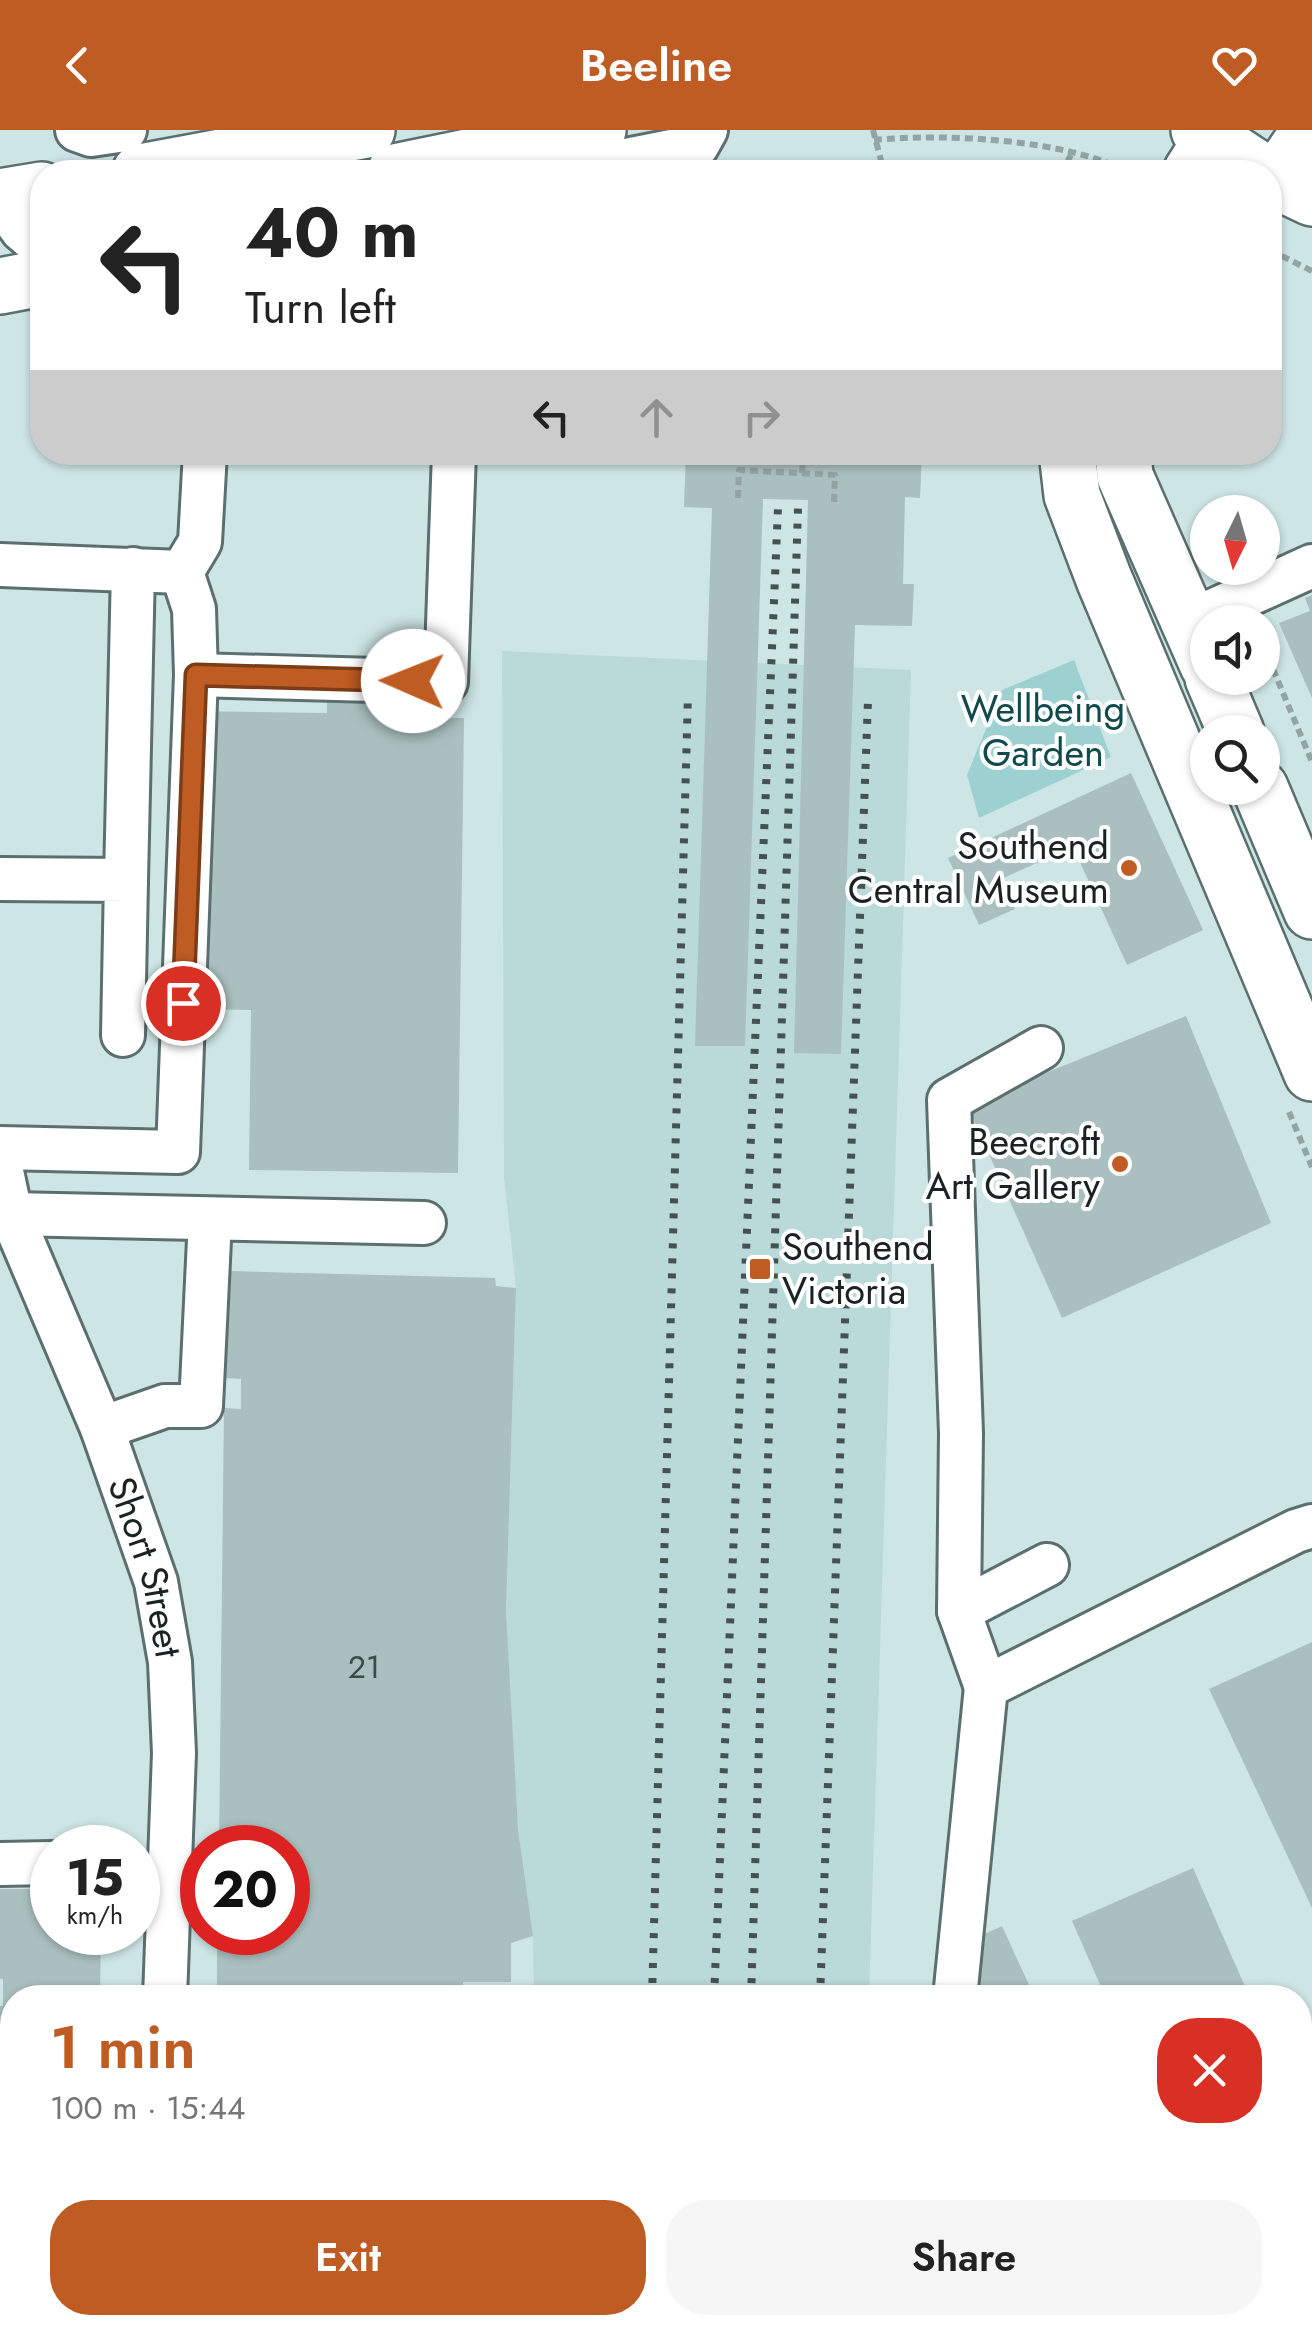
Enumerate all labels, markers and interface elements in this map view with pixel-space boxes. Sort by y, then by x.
text: Beeline [580,33,732,98]
icon: back [50,38,105,93]
icon: heart [1207,38,1262,93]
text: 40 m [245,182,419,283]
icon: left [80,200,210,330]
text: Turn left [245,275,396,340]
icon: left [524,390,579,445]
icon: ahead [629,390,684,445]
icon: right [734,390,789,445]
north arrow [1190,495,1280,585]
map controls [1190,495,1280,805]
button: sound [1190,605,1280,695]
position arrow [361,629,465,733]
park label: Wellbeing Garden [961,681,1125,780]
button: search [1190,715,1280,805]
place label: Southend Central Museum [848,818,1109,917]
marker: Southend Central Museum [1118,857,1140,879]
pin [141,961,226,1046]
icon: arrive [156,976,211,1031]
place label: Beecroft Art Gallery [926,1114,1100,1213]
marker: Beecroft Art Gallery [1109,1153,1131,1175]
place label: Southend Victoria [782,1219,934,1318]
marker: Southend Victoria [747,1256,773,1282]
street label: Short Street [94,1469,197,1662]
house number: 21 [348,1644,380,1690]
speed limit sign: 20 [180,1825,310,1955]
text: 15 [66,1841,124,1914]
text: km/h [67,1897,123,1933]
text: 1 min [50,2004,196,2091]
button: close [1157,2018,1262,2123]
text: 100 m · 15:44 [50,2085,246,2131]
button: Exit [50,2200,646,2315]
button: Share [666,2200,1262,2315]

